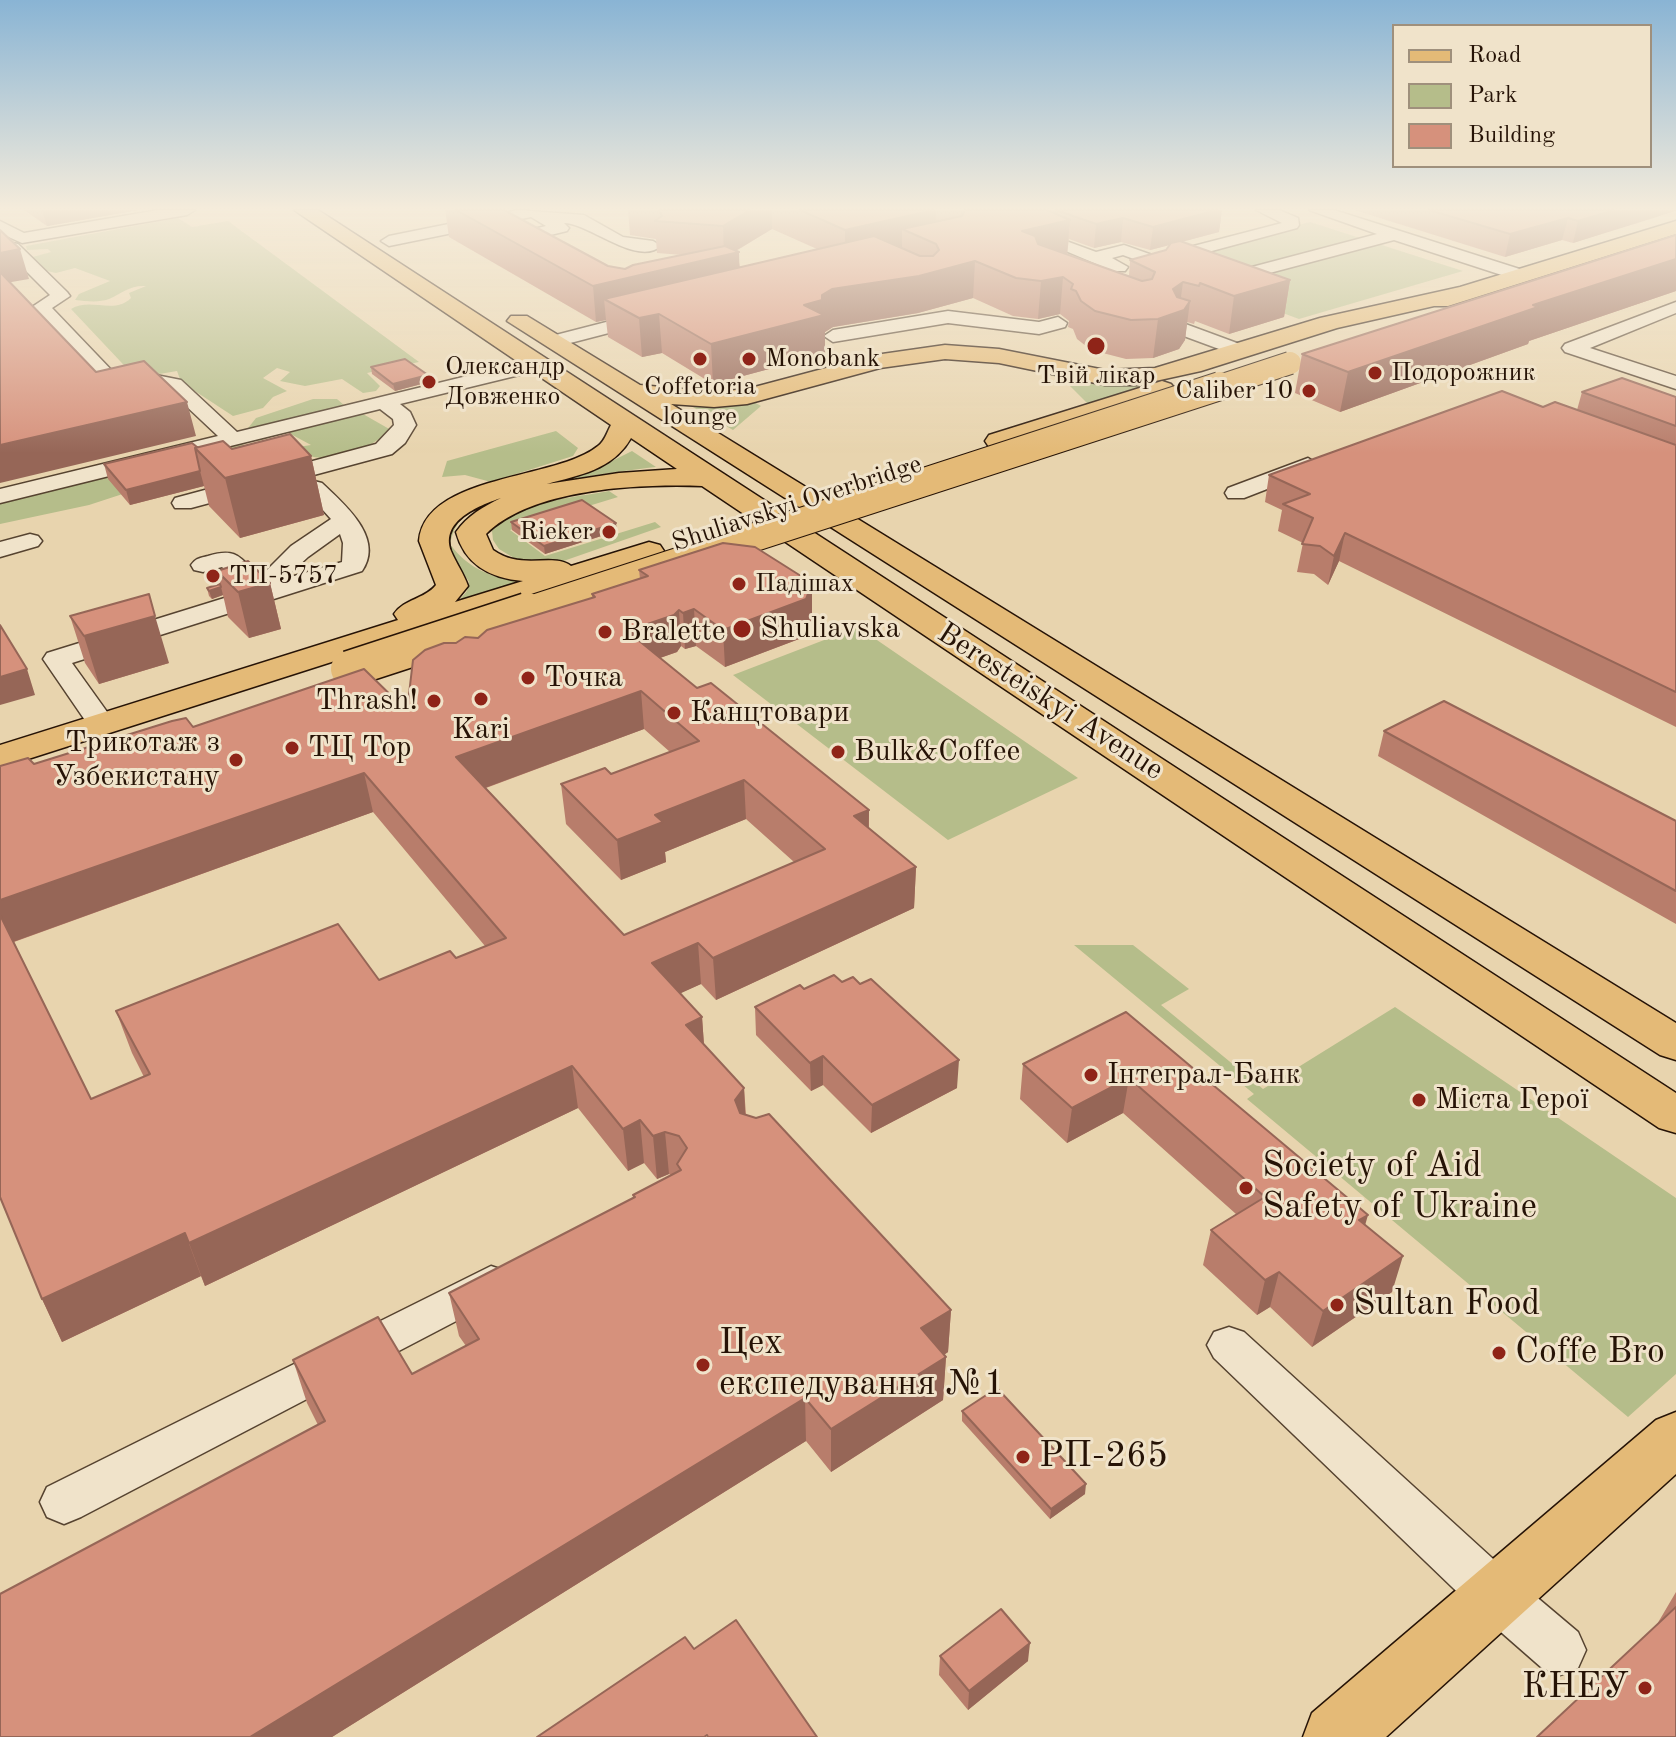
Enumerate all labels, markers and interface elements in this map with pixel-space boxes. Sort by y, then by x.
legend [1392,24,1652,168]
text: Road [1468,44,1521,68]
text: Park [1468,84,1517,108]
text: Building [1468,124,1555,148]
marker: Твій лікар [1085,335,1107,357]
place label: Monobank [765,343,880,375]
marker: Coffetoria lounge [691,350,709,368]
marker: Monobank [740,350,758,368]
place label: Олександр Довженко [445,351,565,412]
place label: Подорожник [1391,357,1536,389]
place label: Твій лікар [1037,360,1155,392]
marker: Подорожник [1366,364,1384,382]
place label: Coffetoria lounge [644,371,756,432]
marker: Олександр Довженко [420,373,438,391]
place label: Caliber 10 [1175,375,1293,407]
marker: Caliber 10 [1300,382,1318,400]
street label: Shuliavskyi Overbridge [668,449,926,559]
place label: Rieker [519,516,593,548]
marker: Rieker [600,523,618,541]
place label: ТП-5757 [229,560,338,592]
marker: ТП-5757 [204,567,222,585]
place label: Падішах [755,568,854,600]
marker: Падішах [730,575,748,593]
place label: Shuliavska [760,611,900,647]
place label: Bralette [621,614,726,650]
street label: Beresteiskyi Avenue [930,615,1170,789]
marker: Shuliavska [731,618,753,640]
marker: Bralette [596,623,614,641]
place label: Точка [544,660,623,696]
marker: Точка [519,669,537,687]
place label: Thrash! [315,683,418,719]
marker: Kari [472,690,490,708]
marker: Thrash! [425,692,443,710]
place label: Канцтовари [690,695,849,731]
marker: Канцтовари [665,704,683,722]
place label: Kari [452,712,510,748]
place label: Трикотаж з Узбекистану [52,725,220,796]
place label: ТЦ Тор [308,730,412,766]
place label: Bulk&Coffee [854,734,1020,770]
marker: ТЦ Тор [283,739,301,757]
marker: Bulk&Coffee [829,743,847,761]
marker: Трикотаж з Узбекистану [227,751,245,769]
place label: Інтеграл-Банк [1107,1057,1300,1093]
marker: Інтеграл-Банк [1082,1066,1100,1084]
place label: Міста Герої [1435,1082,1589,1118]
marker: Міста Герої [1410,1091,1428,1109]
place label: Society of Aid Safety of Ukraine [1262,1145,1537,1230]
marker: Society of Aid Safety of Ukraine [1237,1179,1255,1197]
place label: Sultan Food [1353,1283,1540,1327]
marker: Sultan Food [1328,1296,1346,1314]
place label: Цех експедування №1 [719,1322,1005,1407]
place label: Coffe Bro [1515,1331,1665,1375]
marker: Coffe Bro [1490,1344,1508,1362]
marker: Цех експедування №1 [694,1356,712,1374]
place label: РП-265 [1039,1435,1168,1479]
marker: РП-265 [1014,1448,1032,1466]
place label: КНЕУ [1522,1666,1629,1710]
marker: КНЕУ [1636,1679,1654,1697]

